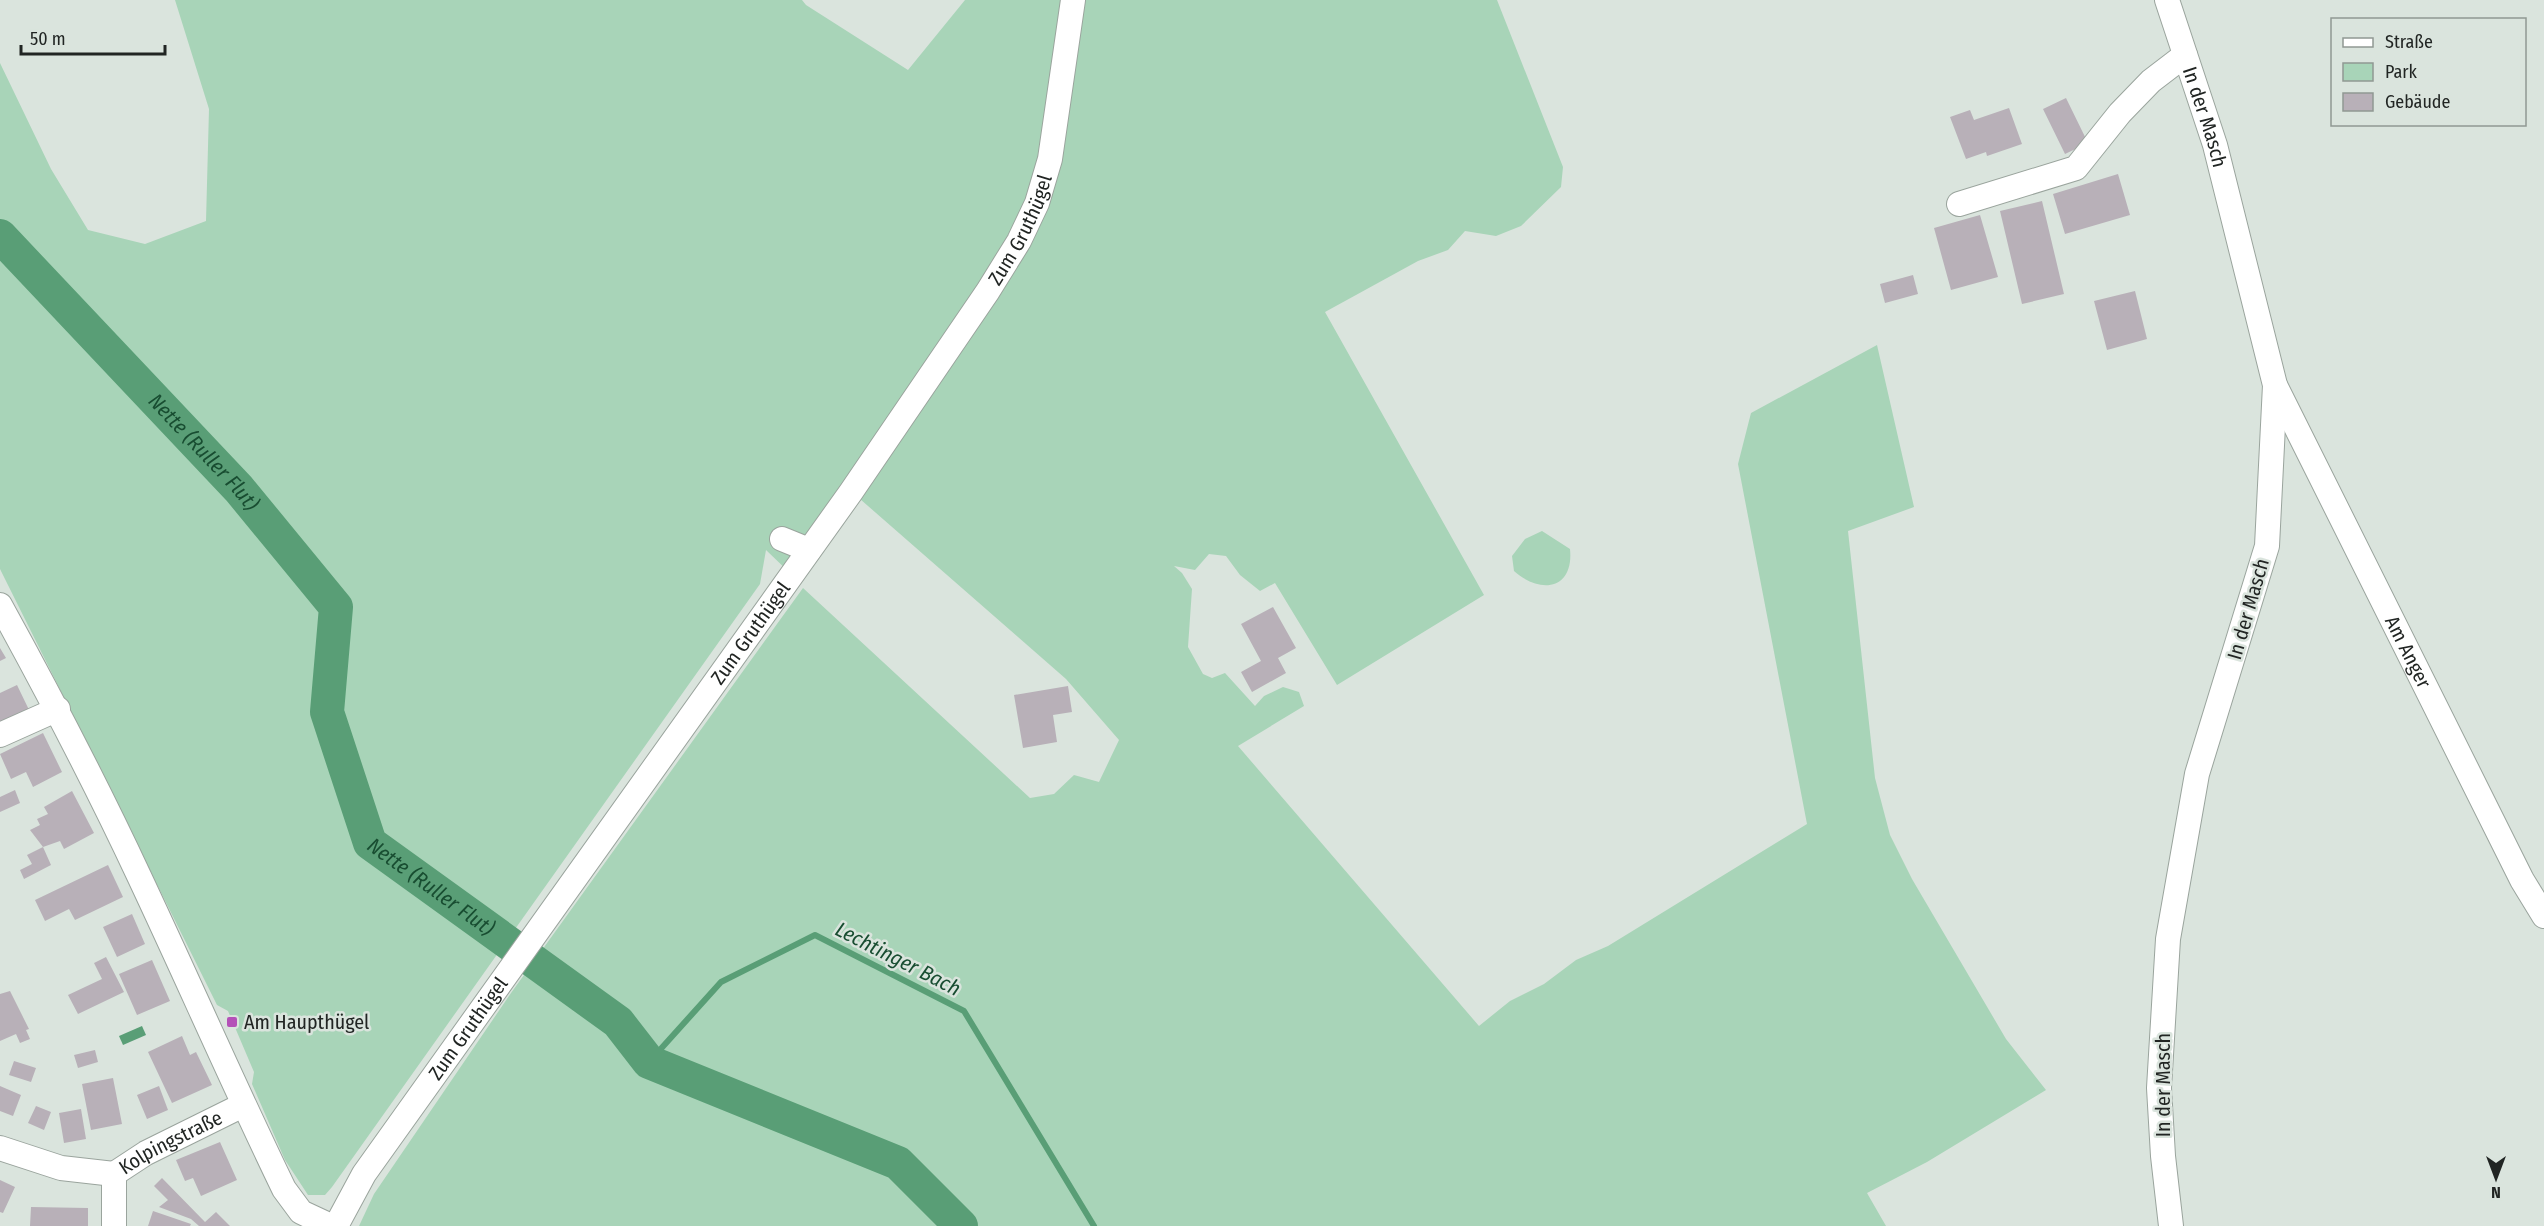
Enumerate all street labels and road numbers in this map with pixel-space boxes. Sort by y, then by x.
street label: In der Masch [2178,63,2232,170]
street label: Zum Gruthügel [983,172,1057,289]
street label: In der Masch [2222,556,2274,662]
street label: Zum Gruthügel [706,577,795,689]
street label: Am Anger [2380,612,2436,692]
street label: Zum Gruthügel [423,972,513,1084]
street label: In der Masch [2151,1033,2175,1137]
street label: Kolpingstraße [114,1105,226,1180]

